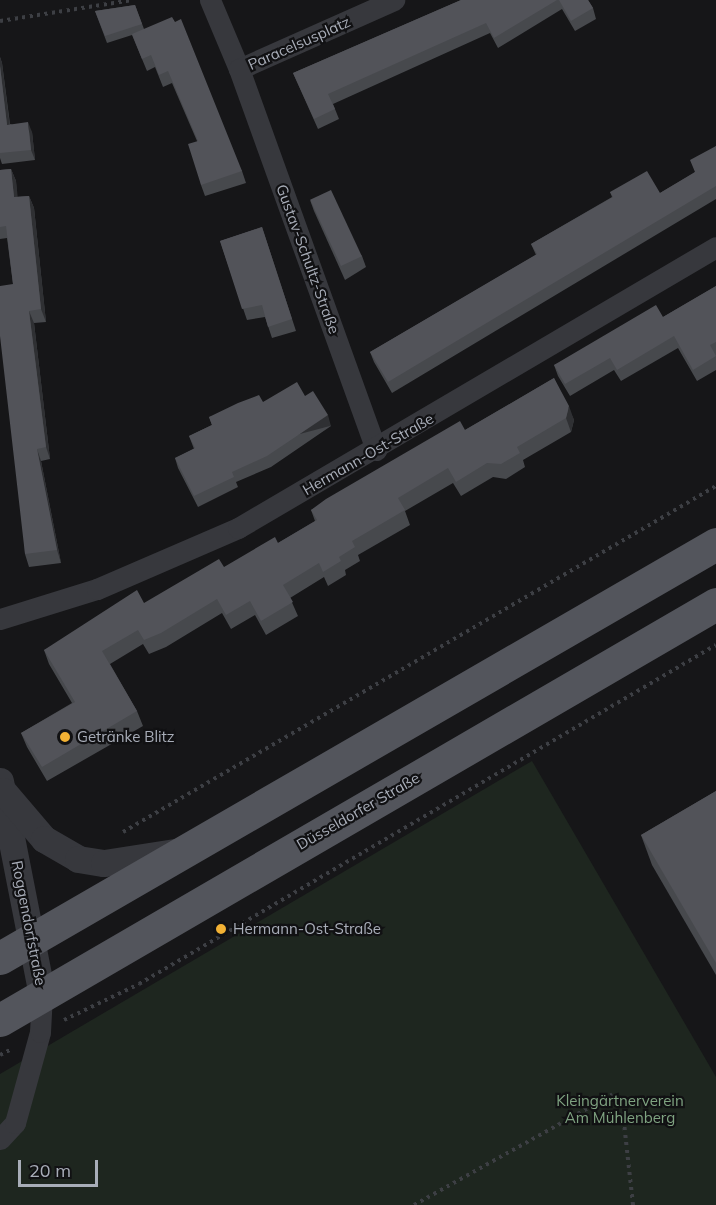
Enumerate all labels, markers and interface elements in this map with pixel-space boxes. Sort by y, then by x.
street label: Paracelsusplatz [245,12,353,74]
street label: Gustav-Schultz-Straße [273,182,343,336]
street label: Hermann-Ost-Straße [299,409,437,499]
place label: Getränke Blitz [77,728,175,746]
marker: Getränke Blitz [58,730,72,744]
street label: Düsseldorfer Straße [293,768,423,854]
street label: Roggendorfstraße [8,859,50,987]
place label: Hermann-Ost-Straße [233,920,381,938]
marker: Hermann-Ost-Straße [214,922,228,936]
park label: Kleingärtnerverein Am Mühlenberg [556,1091,684,1126]
scale bar [21,1148,100,1186]
text: 20 m [29,1159,71,1182]

